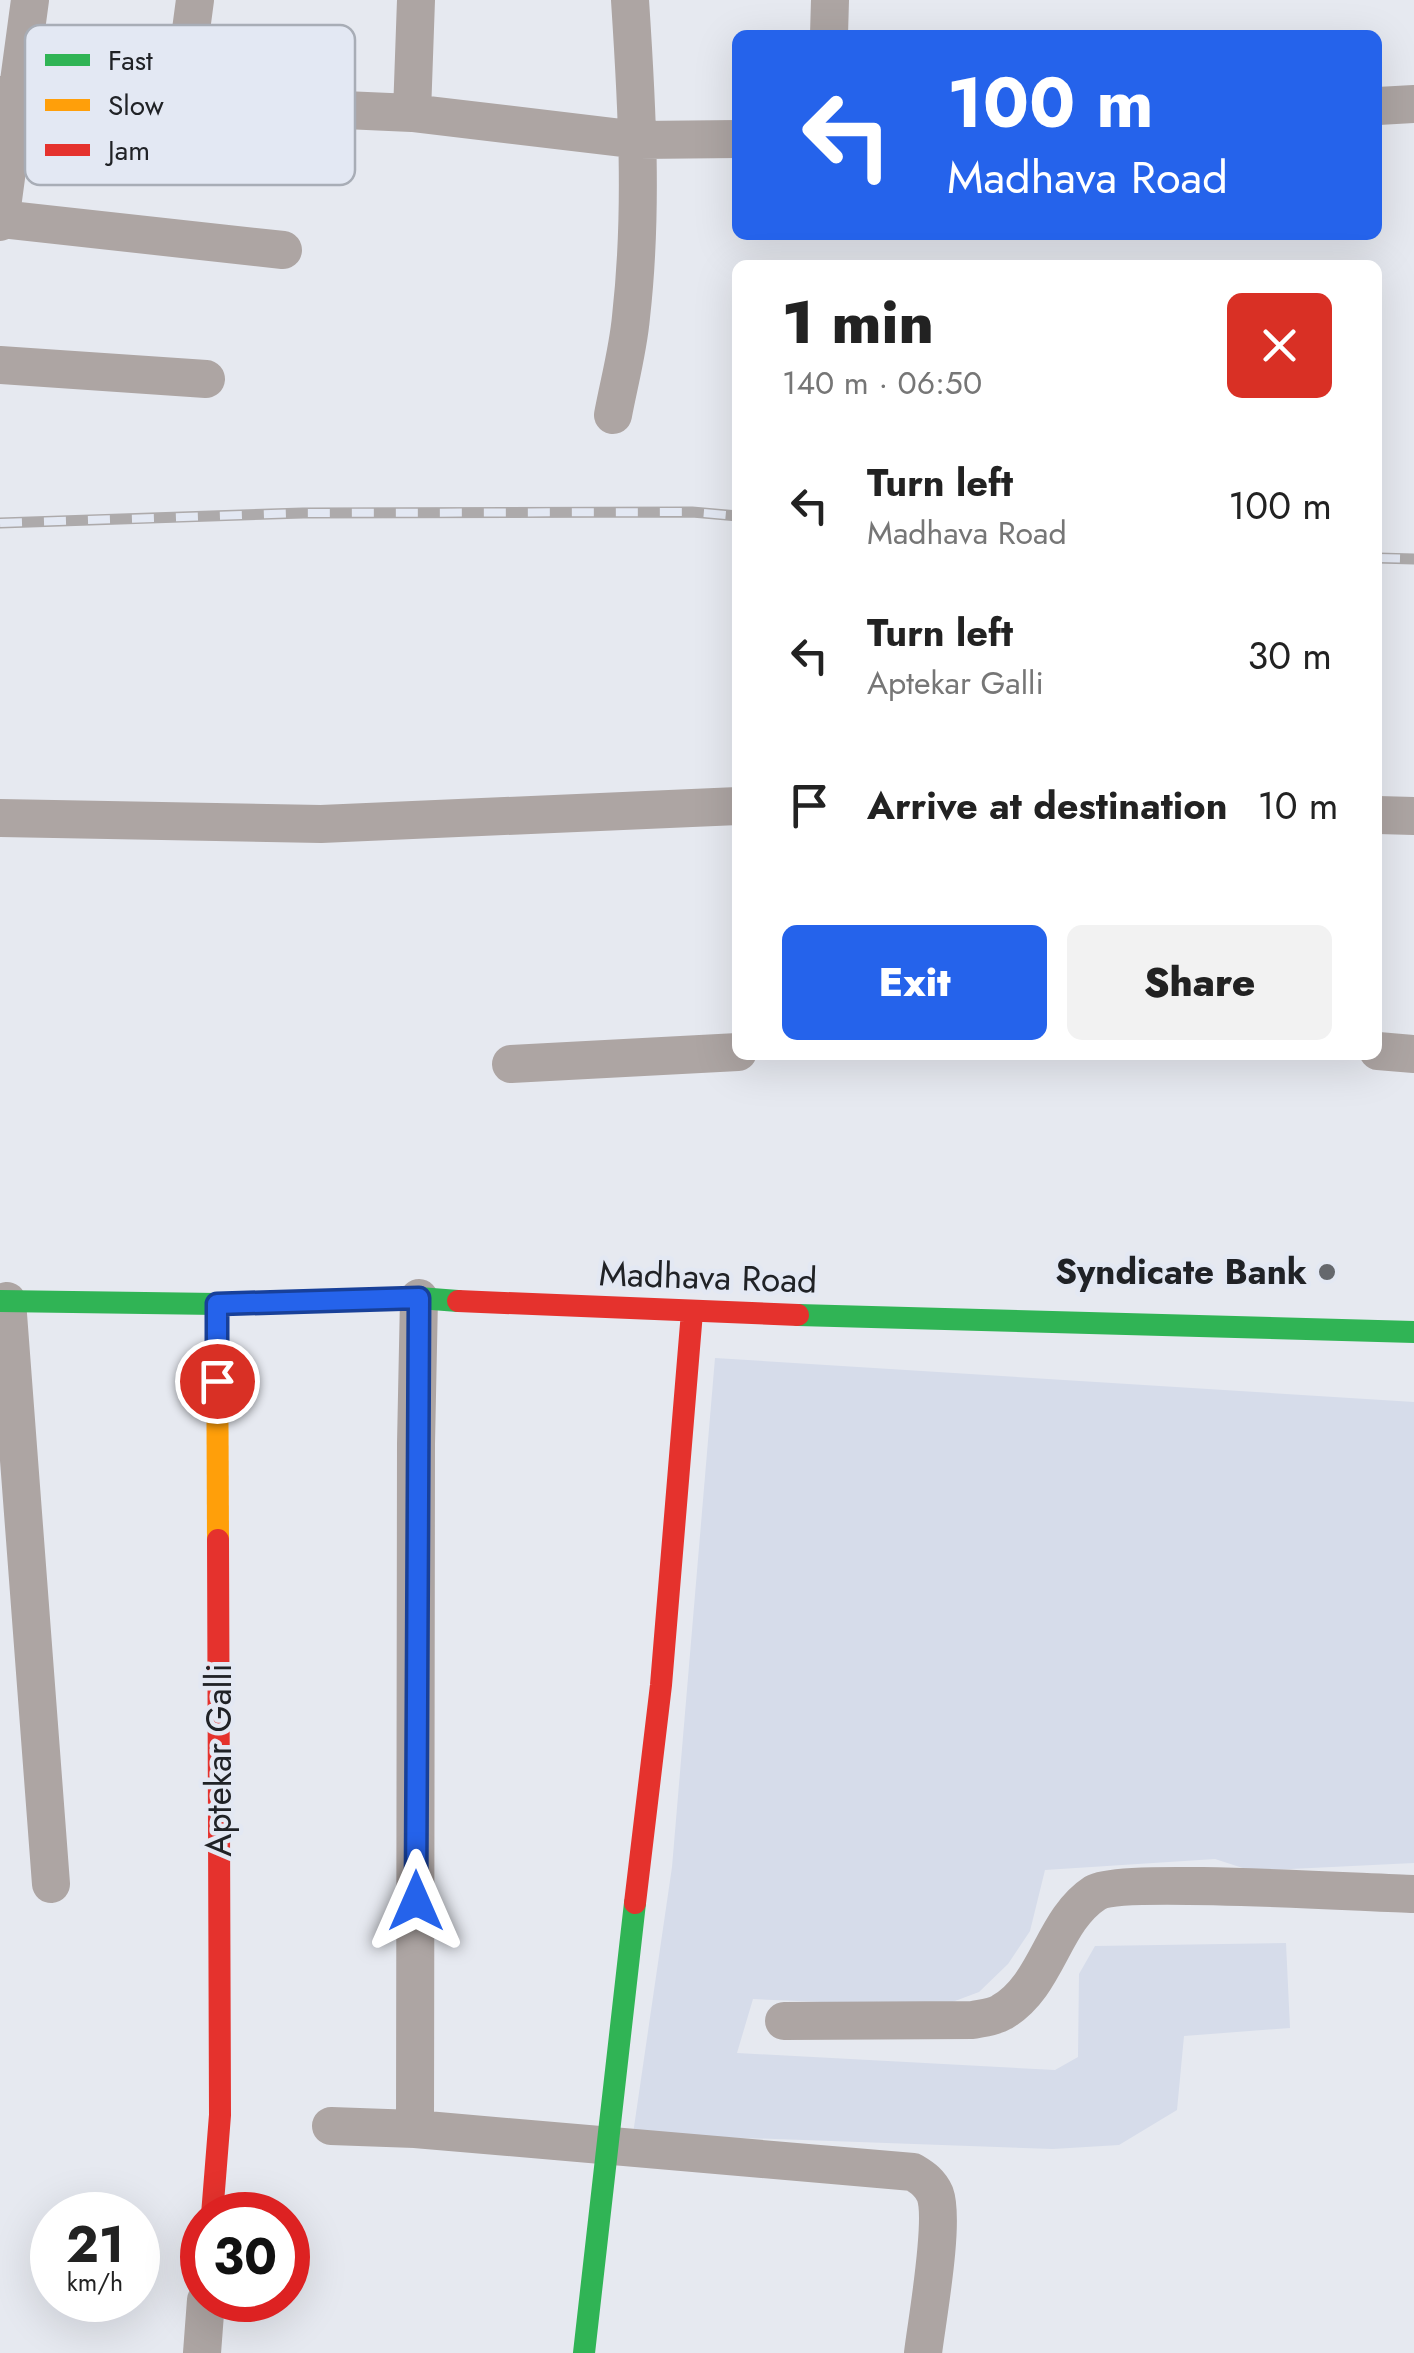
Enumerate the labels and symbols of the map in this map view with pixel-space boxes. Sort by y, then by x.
legend [25,25,355,185]
text: Fast [108,40,153,81]
text: Slow [108,85,164,126]
text: Jam [104,130,150,171]
place label: Syndicate Bank [1055,1247,1307,1297]
street label: Madhava Road [598,1248,818,1306]
marker: Syndicate Bank [1316,1261,1338,1283]
pin [175,1339,260,1424]
street label: Aptekar Galli [194,1663,244,1857]
position arrow [364,1849,468,1953]
speed limit sign: 30 [180,2192,310,2322]

